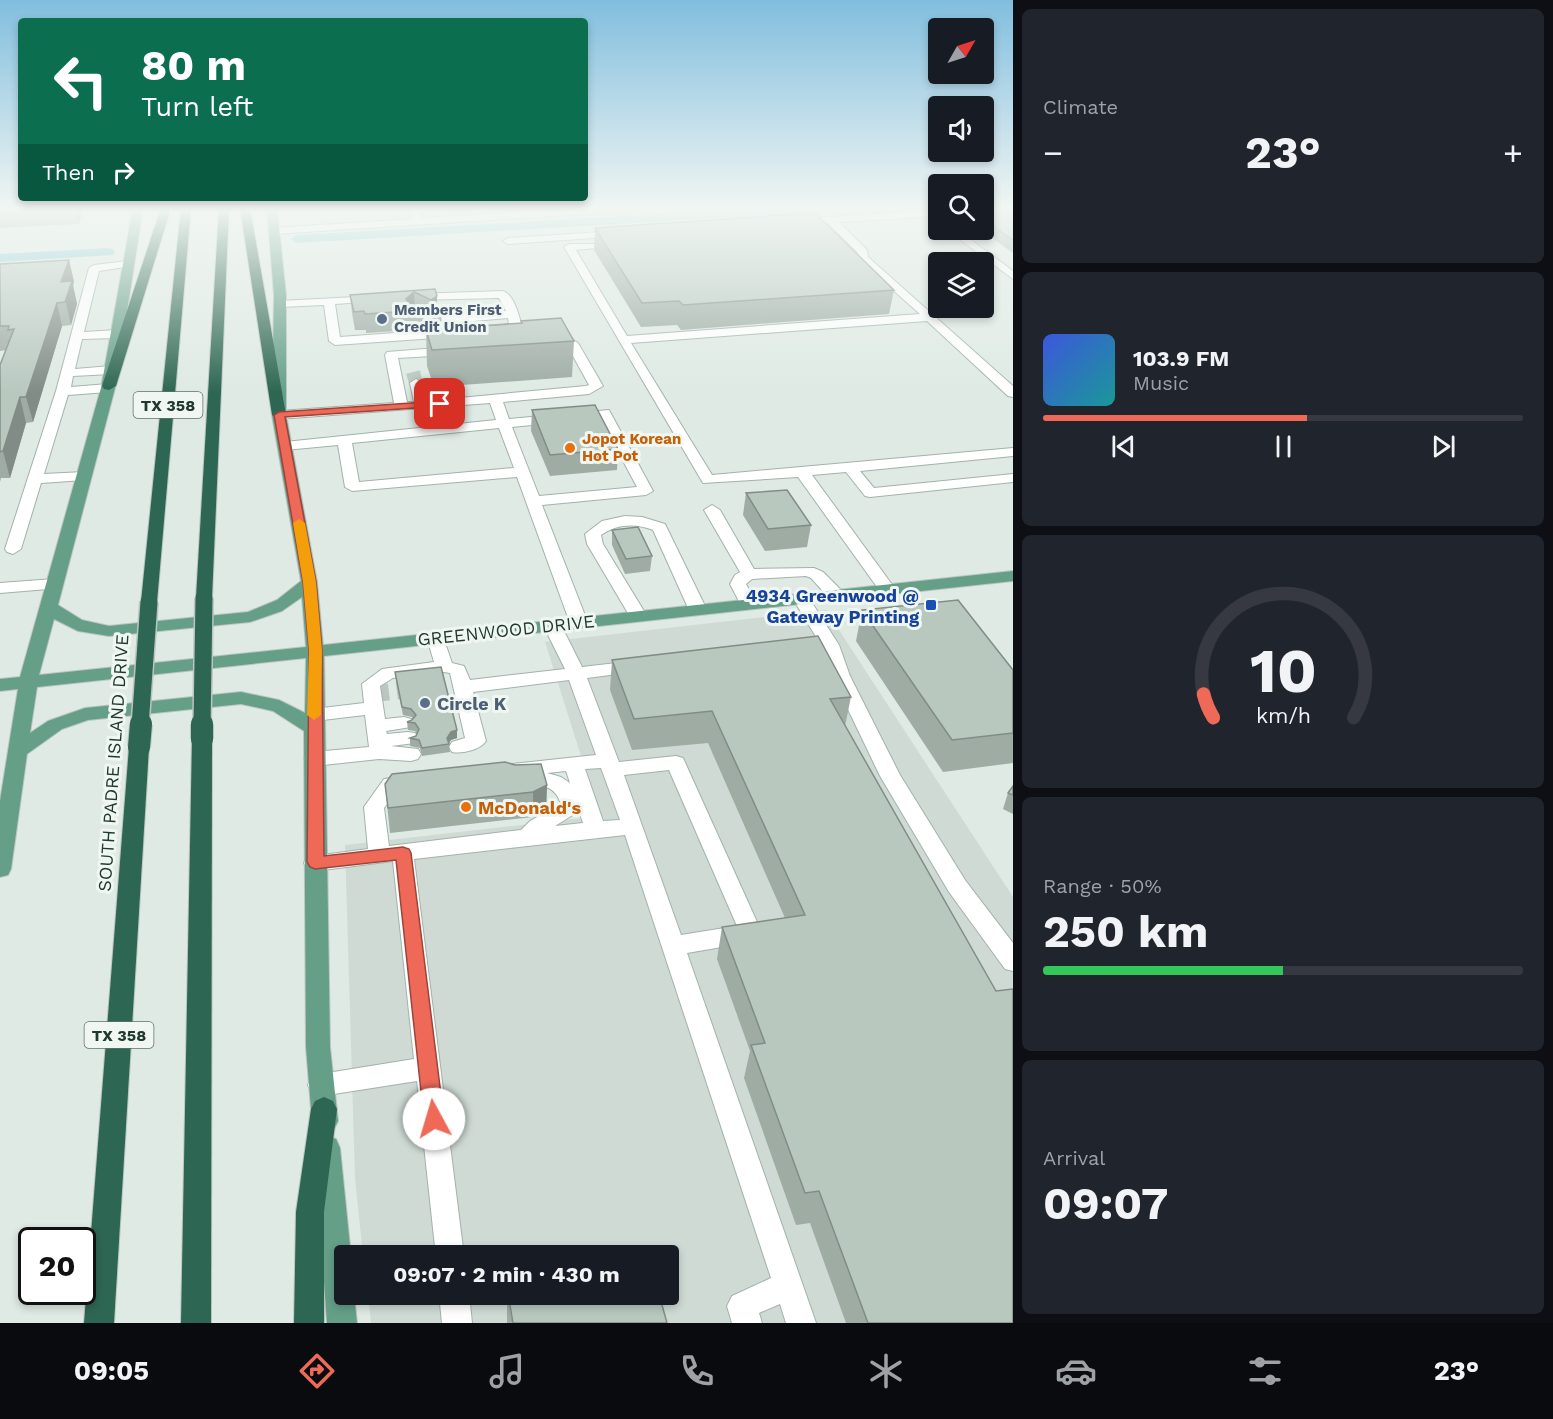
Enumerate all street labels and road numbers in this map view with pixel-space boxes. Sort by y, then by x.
road number: TX 358 [134,392,202,418]
street label: GREENWOOD DRIVE [416,610,596,650]
street label: SOUTH PADRE ISLAND DRIVE [94,634,132,892]
road number: TX 358 [84,1022,154,1048]

